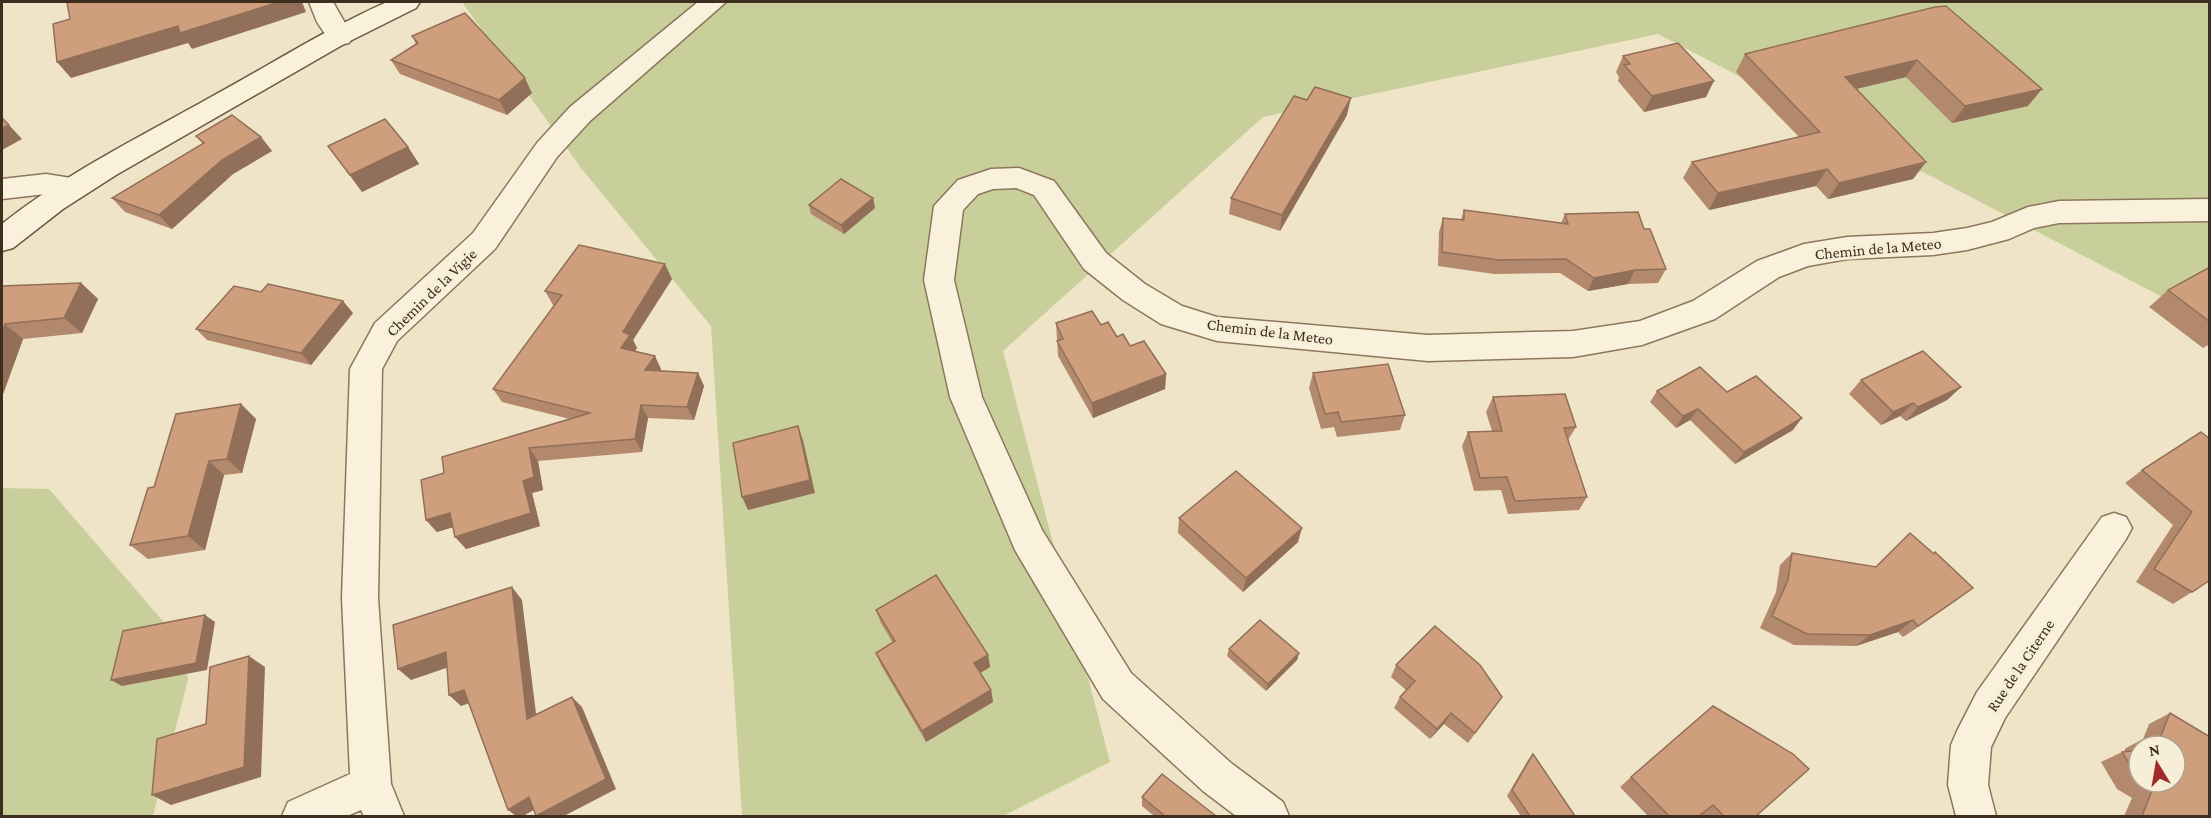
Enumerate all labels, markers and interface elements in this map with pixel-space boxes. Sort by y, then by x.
street label: Chemin de la Meteo [1814,234,1942,263]
street label: Chemin de la Vigie [383,245,481,340]
street label: Chemin de la Meteo [1206,315,1334,348]
street label: Rue de la Citerne [1983,616,2057,715]
north arrow [2127,734,2187,794]
text: N [2147,740,2161,759]

